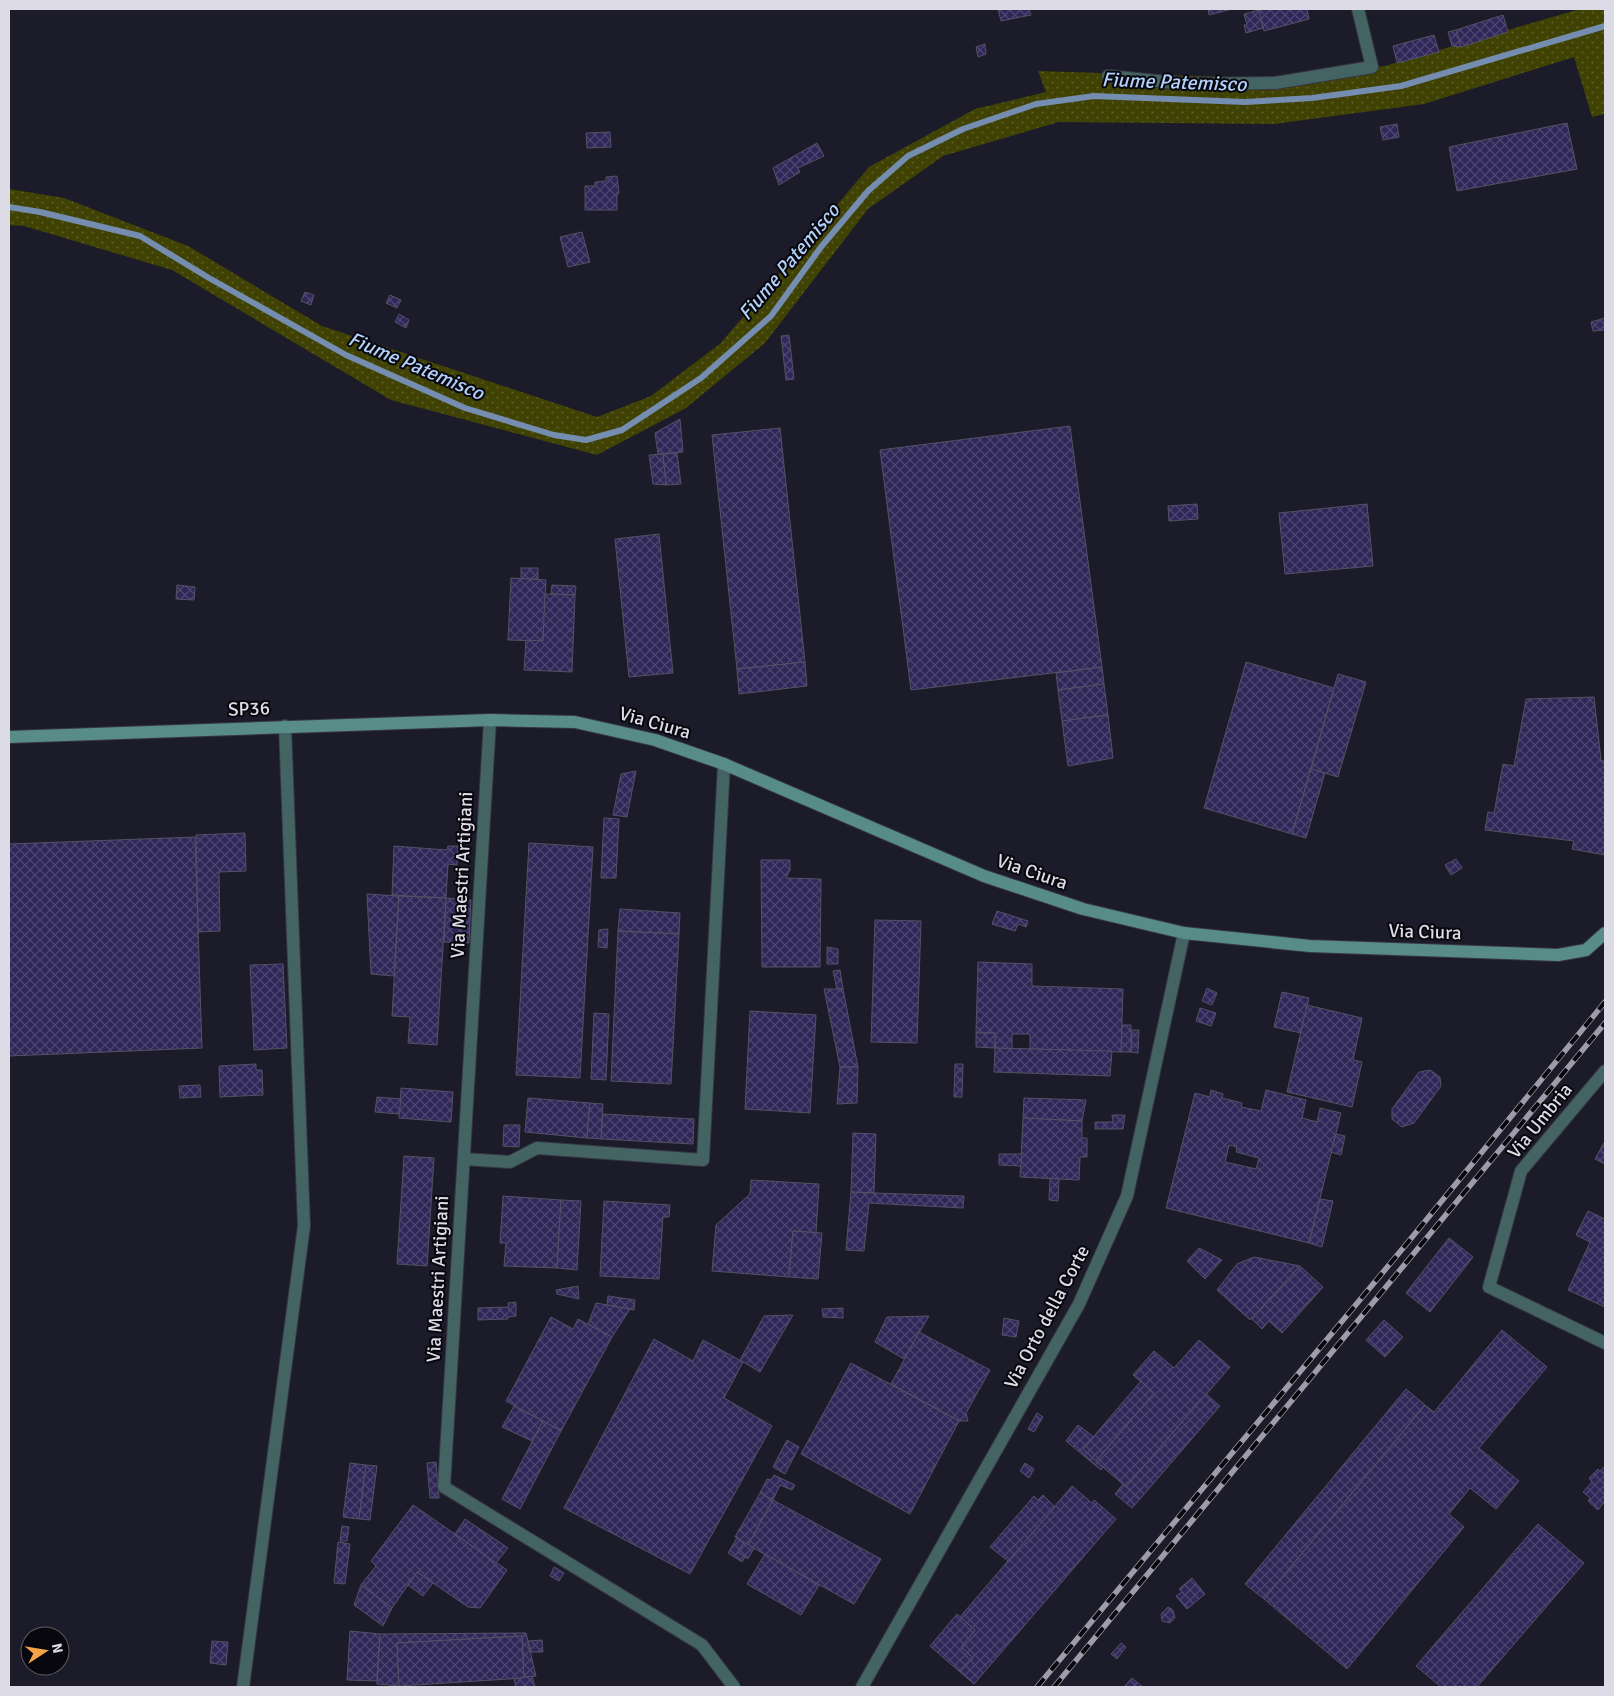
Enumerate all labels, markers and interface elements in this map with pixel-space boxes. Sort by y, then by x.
water label: Fiume Patemisco [1101,67,1248,97]
water label: Fiume Patemisco [733,197,846,325]
water label: Fiume Patemisco [345,326,489,406]
street label: SP36 [228,696,270,722]
street label: Via Ciura [616,701,694,745]
street label: Via Maestri Artigiani [446,791,478,959]
street label: Via Ciura [993,849,1071,895]
street label: Via Ciura [1388,919,1462,945]
street label: Via Umbria [1502,1079,1578,1163]
street label: Via Maestri Artigiani [422,1195,454,1363]
street label: Via Orto della Corte [999,1241,1095,1393]
north arrow [20,1626,70,1676]
text: N [48,1642,67,1655]

